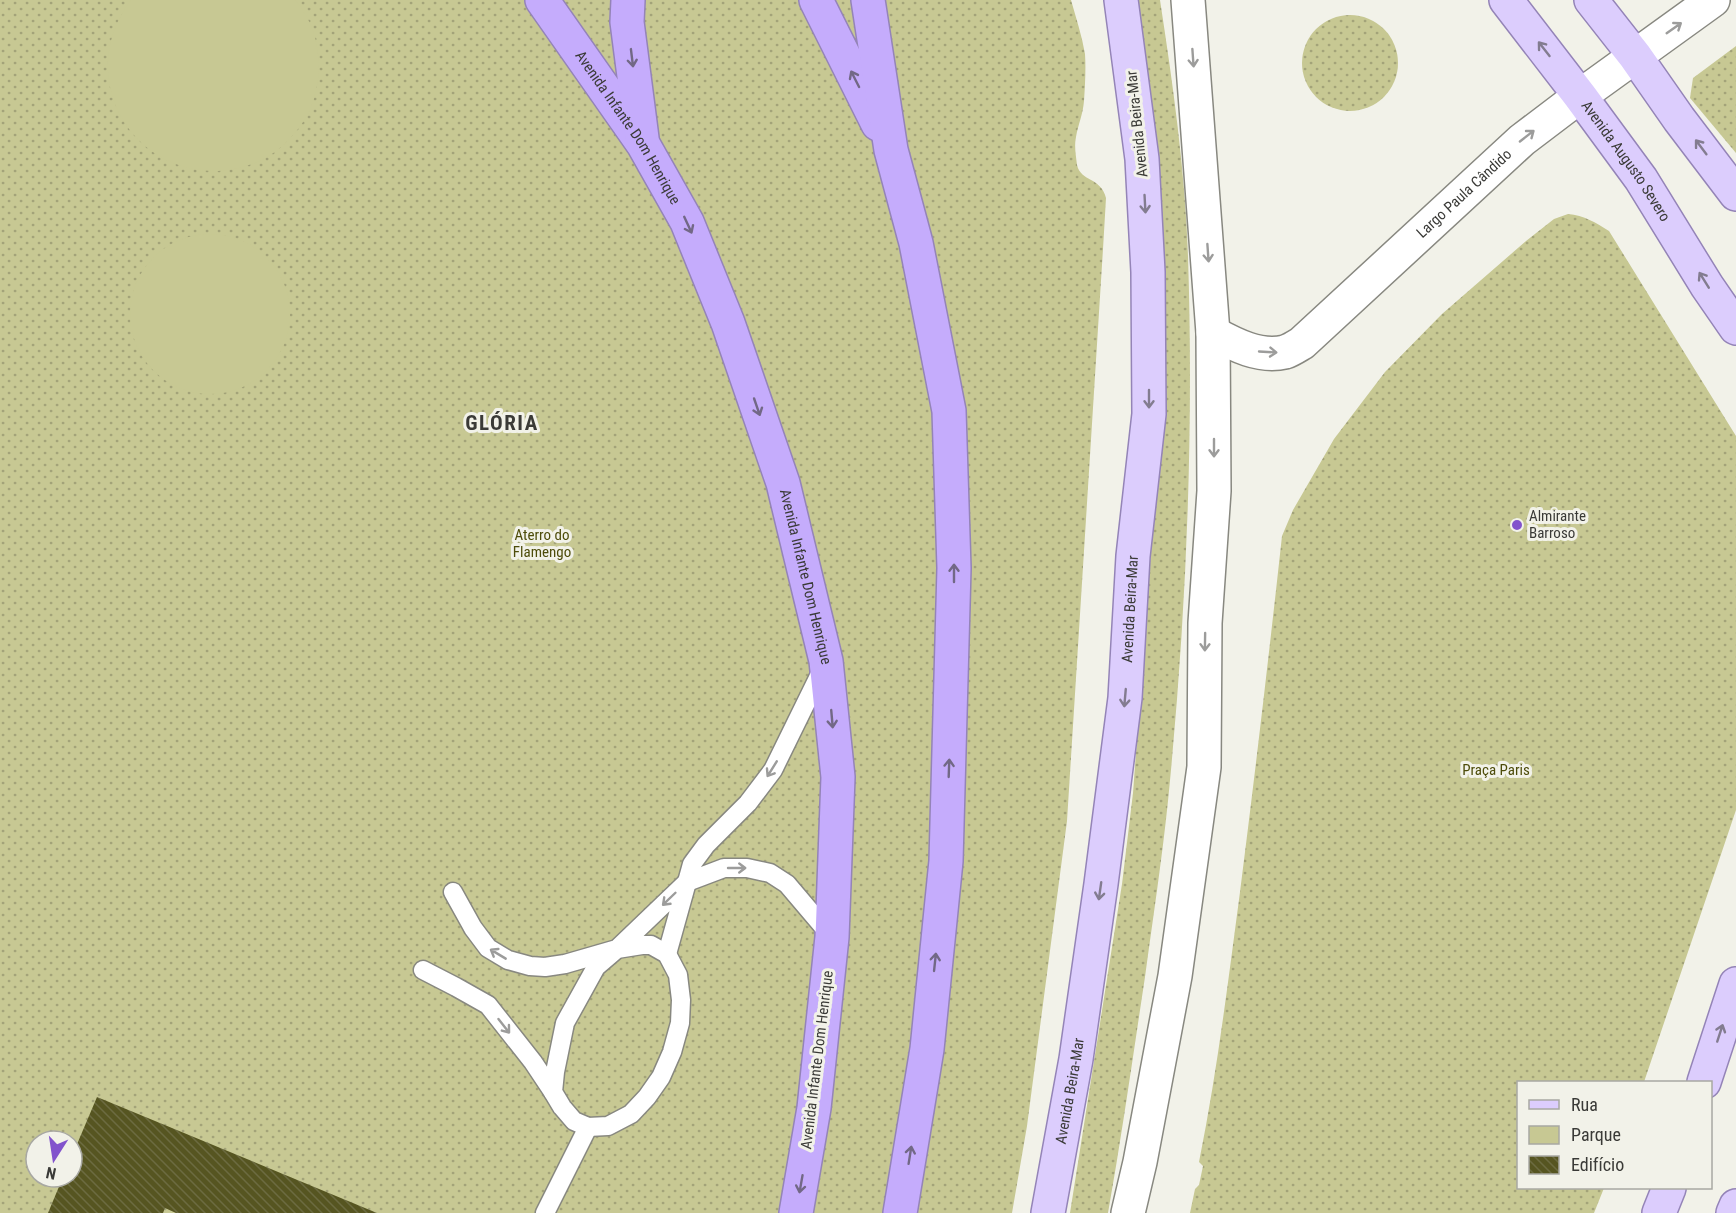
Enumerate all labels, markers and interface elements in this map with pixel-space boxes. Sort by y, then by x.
one-way arrow [1665,22,1681,34]
one-way arrow [1538,42,1551,58]
street label: Avenida Infante Dom Henrique [571,47,684,208]
one-way arrow [626,48,637,68]
one-way arrow [1187,48,1198,68]
street label: Avenida Beira-Mar [1122,69,1152,178]
one-way arrow [849,70,861,88]
street label: Avenida Augusto Severo [1578,97,1674,225]
one-way arrow [1519,130,1535,143]
one-way arrow [1695,139,1707,155]
street label: Largo Paula Cândido [1413,145,1515,242]
one-way arrow [1139,194,1150,214]
one-way arrow [682,216,694,234]
one-way arrow [1203,242,1214,262]
one-way arrow [1697,271,1710,288]
one-way arrow [1258,346,1277,357]
one-way arrow [1143,388,1155,408]
one-way arrow [753,397,764,416]
district label: GLÓRIA [465,411,539,435]
one-way arrow [1208,437,1220,457]
street label: Avenida Infante Dom Henrique [776,487,836,666]
place label: Almirante Barroso [1529,507,1586,542]
marker: Almirante Barroso [1510,518,1524,532]
park label: Aterro do Flamengo [513,526,571,561]
street label: Avenida Beira-Mar [1118,554,1142,663]
one-way arrow [948,563,960,583]
one-way arrow [1199,632,1211,652]
one-way arrow [1119,687,1130,707]
one-way arrow [827,708,838,728]
one-way arrow [943,758,954,778]
one-way arrow [765,760,777,777]
park label: Praça Paris [1462,761,1530,779]
one-way arrow [727,862,747,874]
one-way arrow [1094,881,1105,901]
one-way arrow [661,892,676,907]
one-way arrow [490,947,507,959]
one-way arrow [930,953,941,972]
street label: Avenida Infante Dom Henrique [797,970,837,1150]
one-way arrow [498,1018,511,1034]
one-way arrow [1715,1024,1726,1043]
street label: Avenida Beira-Mar [1052,1036,1088,1145]
legend [1517,1081,1712,1189]
text: Rua [1571,1094,1598,1115]
text: Parque [1571,1124,1621,1145]
north arrow [24,1129,84,1189]
one-way arrow [905,1146,916,1166]
text: Edifício [1571,1154,1624,1175]
text: N [44,1163,58,1183]
one-way arrow [795,1174,806,1193]

